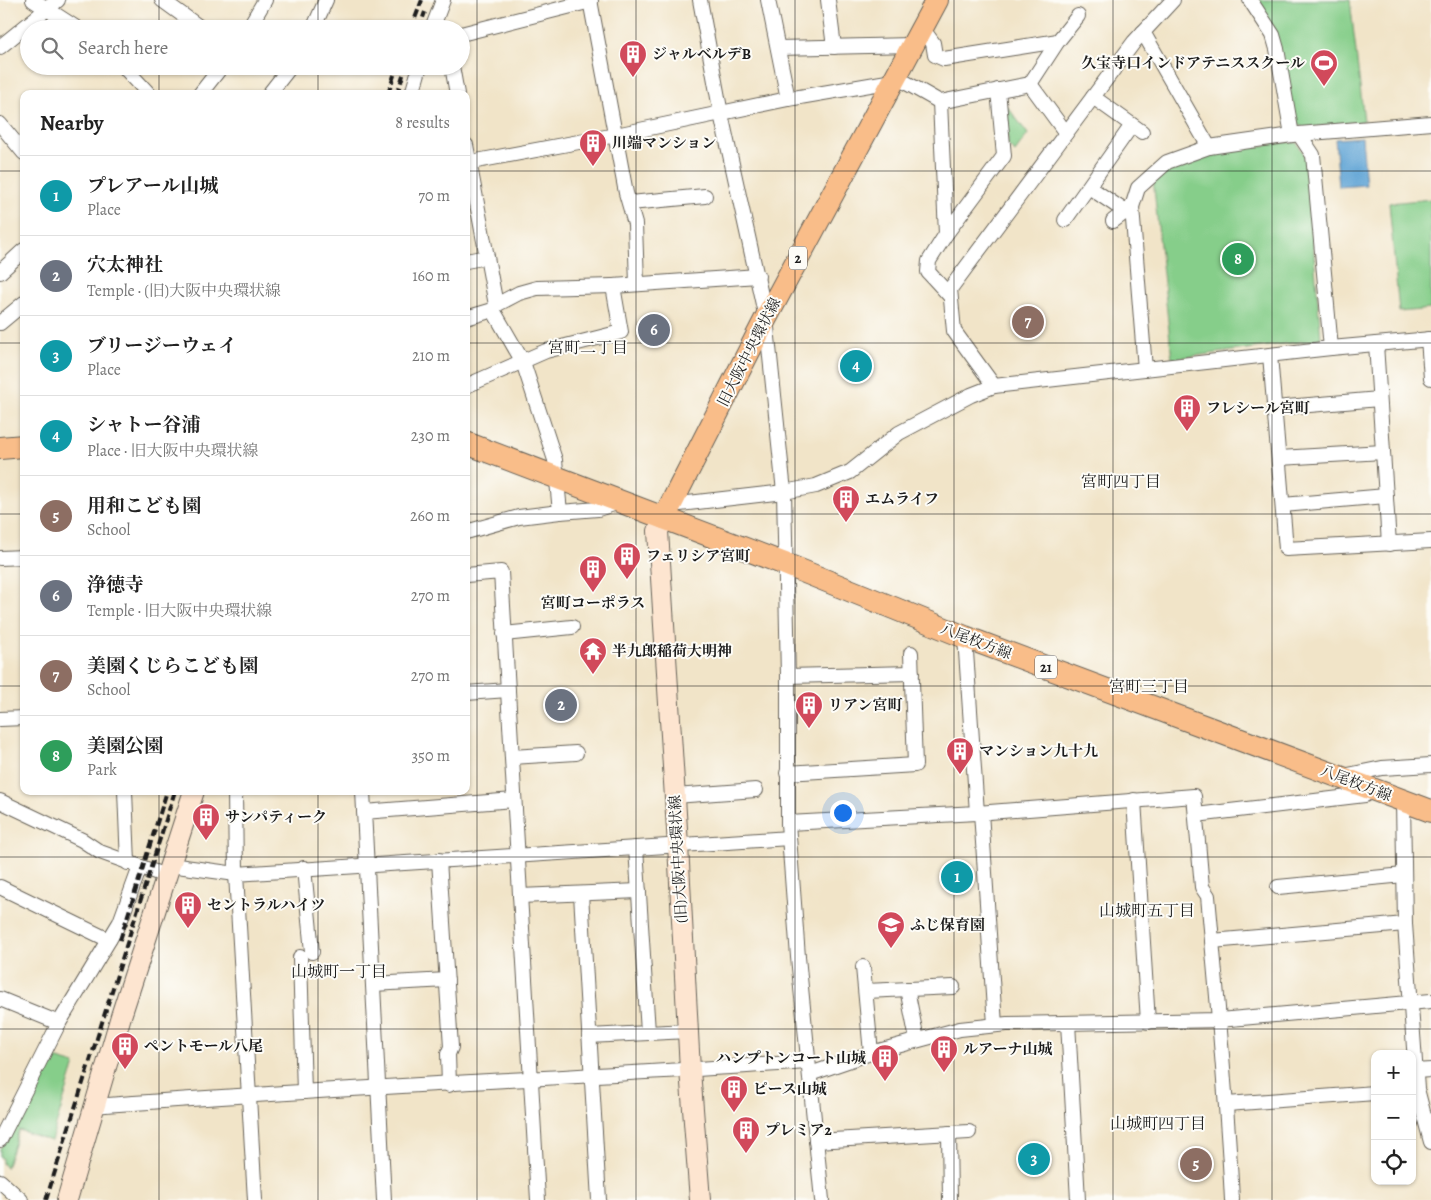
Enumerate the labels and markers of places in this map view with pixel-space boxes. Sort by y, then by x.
building icon: ジャルベルデB [618,39,648,78]
place label: ジャルベルデB [652,44,751,64]
sports icon: 久宝寺口インドアテニススクール [1309,48,1339,87]
place label: 久宝寺口インドアテニススクール [1081,53,1305,73]
building icon: 川端マンション [578,128,608,167]
place label: 川端マンション [612,133,716,153]
pin: 8 [1222,240,1254,278]
pin: 7 [1012,303,1044,341]
pin: 6 [638,311,670,349]
pin: 4 [840,347,872,385]
building icon: フレシール宮町 [1172,393,1202,432]
place label: フレシール宮町 [1206,398,1310,418]
building icon: エムライフ [831,484,861,523]
place label: エムライフ [865,489,939,509]
building icon: フェリシア宮町 [612,541,642,580]
place label: フェリシア宮町 [646,546,750,566]
building icon: 宮町コーポラス [578,554,608,593]
place label: 宮町コーポラス [541,593,645,613]
temple icon: 半九郎稲荷大明神 [578,636,608,675]
place label: 半九郎稲荷大明神 [612,641,732,661]
pin: 2 [545,686,577,724]
building icon: リアン宮町 [794,690,824,729]
place label: リアン宮町 [828,695,902,715]
building icon: マンション九十九 [945,736,975,775]
place label: マンション九十九 [979,741,1098,761]
building icon: サンパティーク [191,802,221,841]
place label: サンパティーク [225,807,327,827]
pin: 1 [941,858,973,896]
building icon: セントラルハイツ [173,890,203,929]
place label: セントラルハイツ [207,895,326,915]
school or university icon: ふじ保育園 [876,910,906,949]
place label: ふじ保育園 [910,915,985,935]
building icon: ペントモール八尾 [110,1031,140,1070]
building icon: ルアーナ山城 [929,1034,959,1073]
place label: ペントモール八尾 [144,1036,263,1056]
place label: ルアーナ山城 [963,1039,1053,1059]
building icon: ハンプトンコート山城 [870,1043,900,1082]
place label: ハンプトンコート山城 [716,1048,866,1068]
building icon: ピース山城 [719,1074,749,1113]
place label: ピース山城 [753,1079,827,1099]
building icon: プレミア2 [731,1115,761,1154]
place label: プレミア2 [765,1120,832,1140]
pin: 3 [1018,1140,1050,1178]
pin: 5 [1180,1145,1212,1183]

